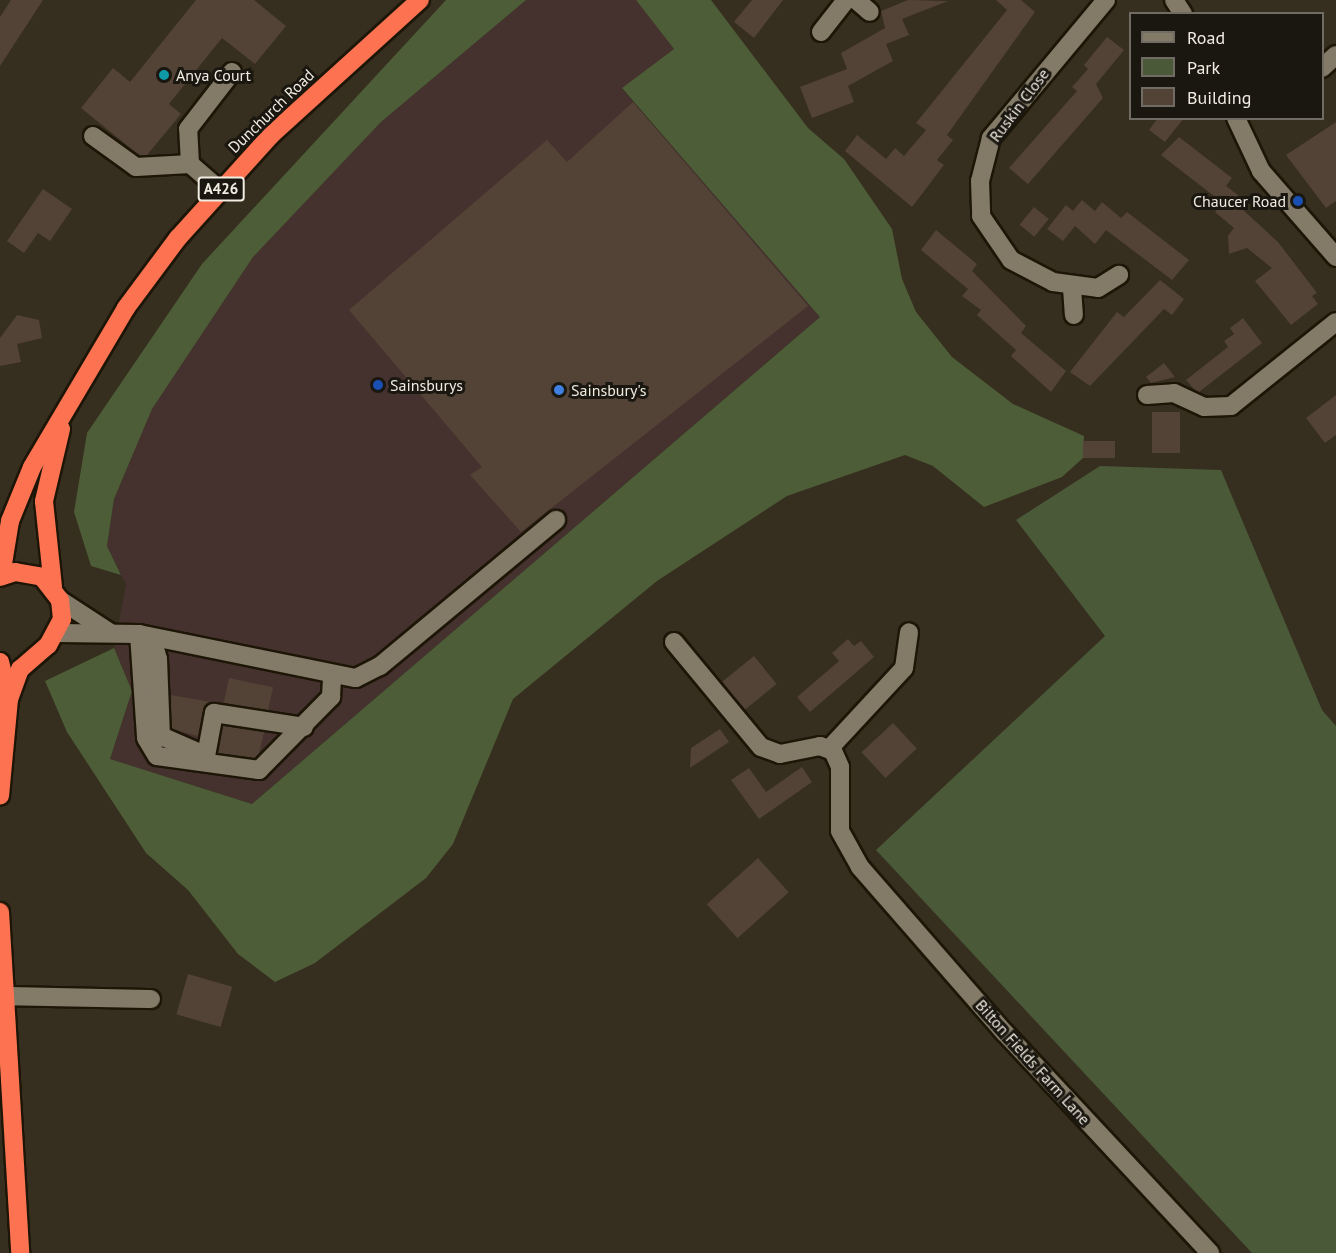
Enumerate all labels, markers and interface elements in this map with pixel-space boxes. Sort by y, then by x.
legend [1129,12,1324,120]
text: Road [1187,26,1225,49]
text: Park [1187,56,1220,79]
place label: Anya Court [176,65,251,85]
street label: Dunchurch Road [224,65,318,157]
street label: Ruskin Close [985,65,1053,145]
marker: Anya Court [157,68,171,82]
text: Building [1187,86,1251,109]
road number: A426 [197,177,245,201]
place label: Chaucer Road [1193,191,1286,211]
marker: Chaucer Road [1291,194,1305,208]
place label: Sainsburys [390,375,463,395]
marker: Sainsburys [371,378,385,392]
place label: Sainsbury's [571,380,647,400]
marker: Sainsbury's [552,383,566,397]
street label: Bilton Fields Farm Lane [972,995,1094,1129]

